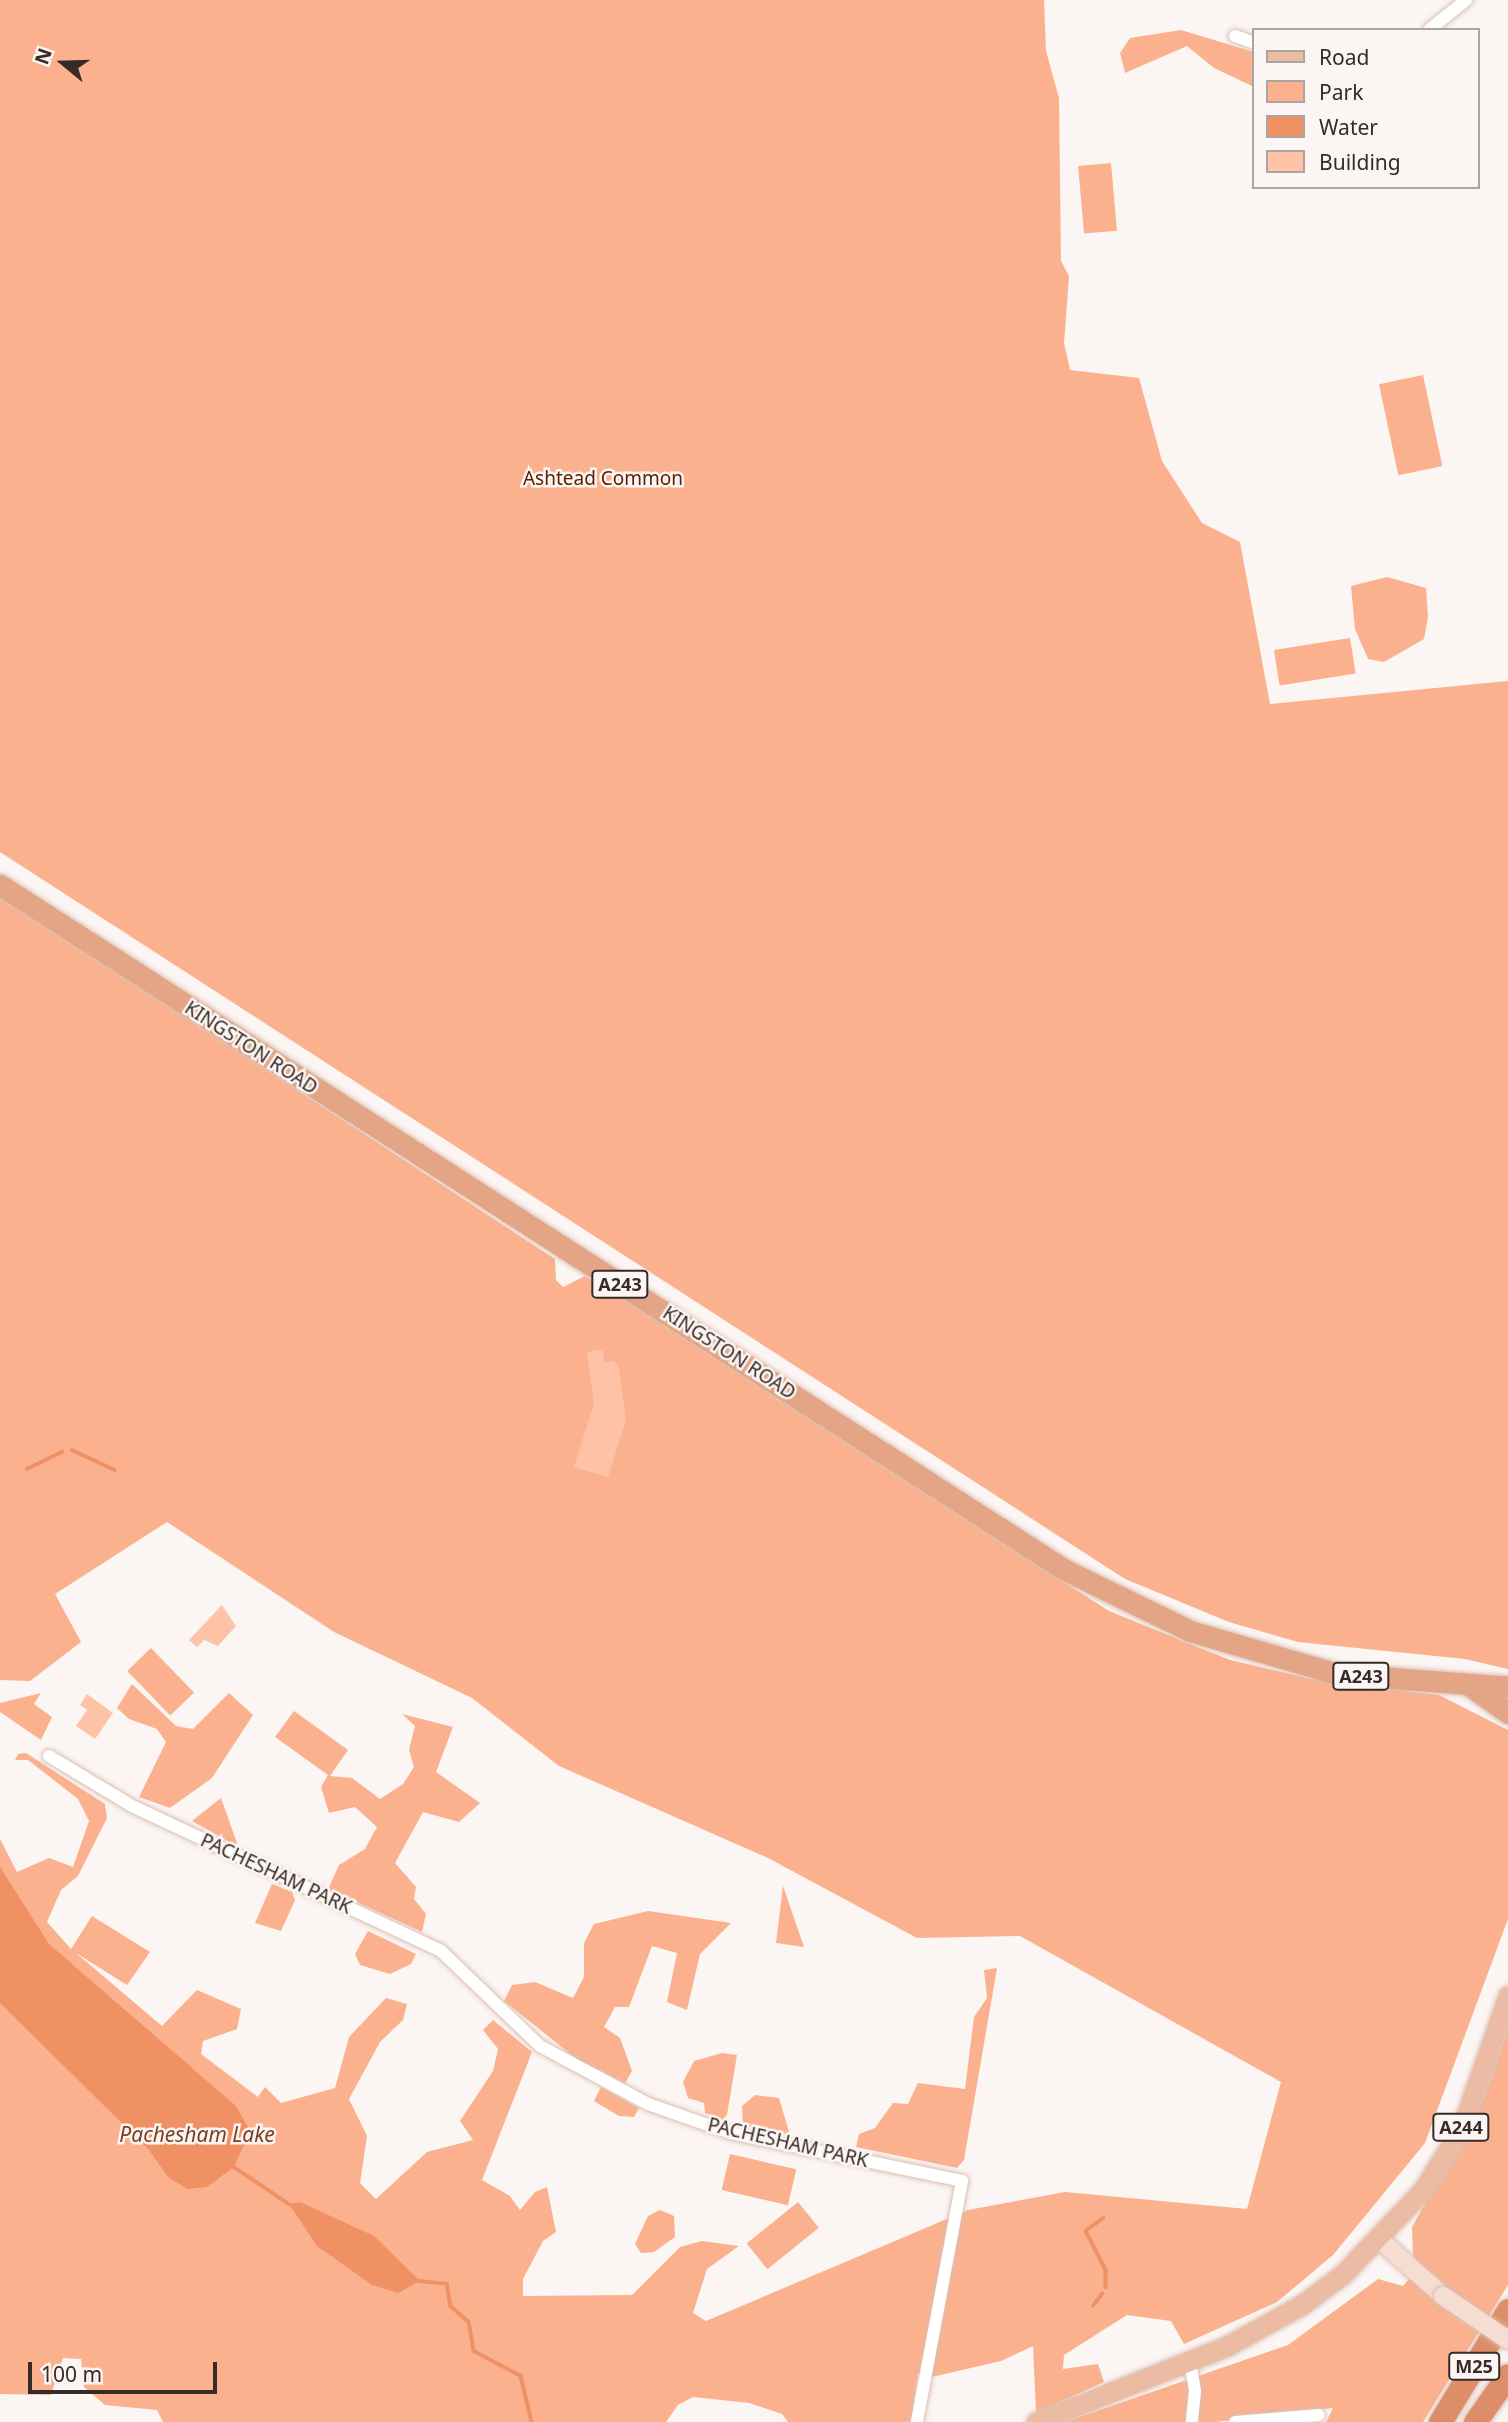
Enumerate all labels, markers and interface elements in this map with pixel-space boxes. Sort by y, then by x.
north arrow [28,28,98,98]
legend [1252,28,1480,189]
text: Road [1319,43,1369,71]
text: N [28,45,58,68]
text: Park [1319,78,1363,106]
text: Water [1319,113,1378,141]
text: Building [1319,148,1401,176]
park label: Ashtead Common [523,468,683,490]
street label: KINGSTON ROAD [180,997,322,1099]
road number: A243 [590,1269,650,1298]
street label: KINGSTON ROAD [658,1302,800,1404]
road number: A243 [1331,1661,1391,1690]
street label: PACHESHAM PARK [197,1829,355,1919]
road number: A244 [1431,2112,1491,2141]
street label: PACHESHAM PARK [706,2113,870,2173]
water label: Pachesham Lake [119,2121,275,2147]
scale bar [32,2348,220,2392]
road number: M25 [1448,2352,1500,2380]
text: 100 m [41,2360,102,2388]

